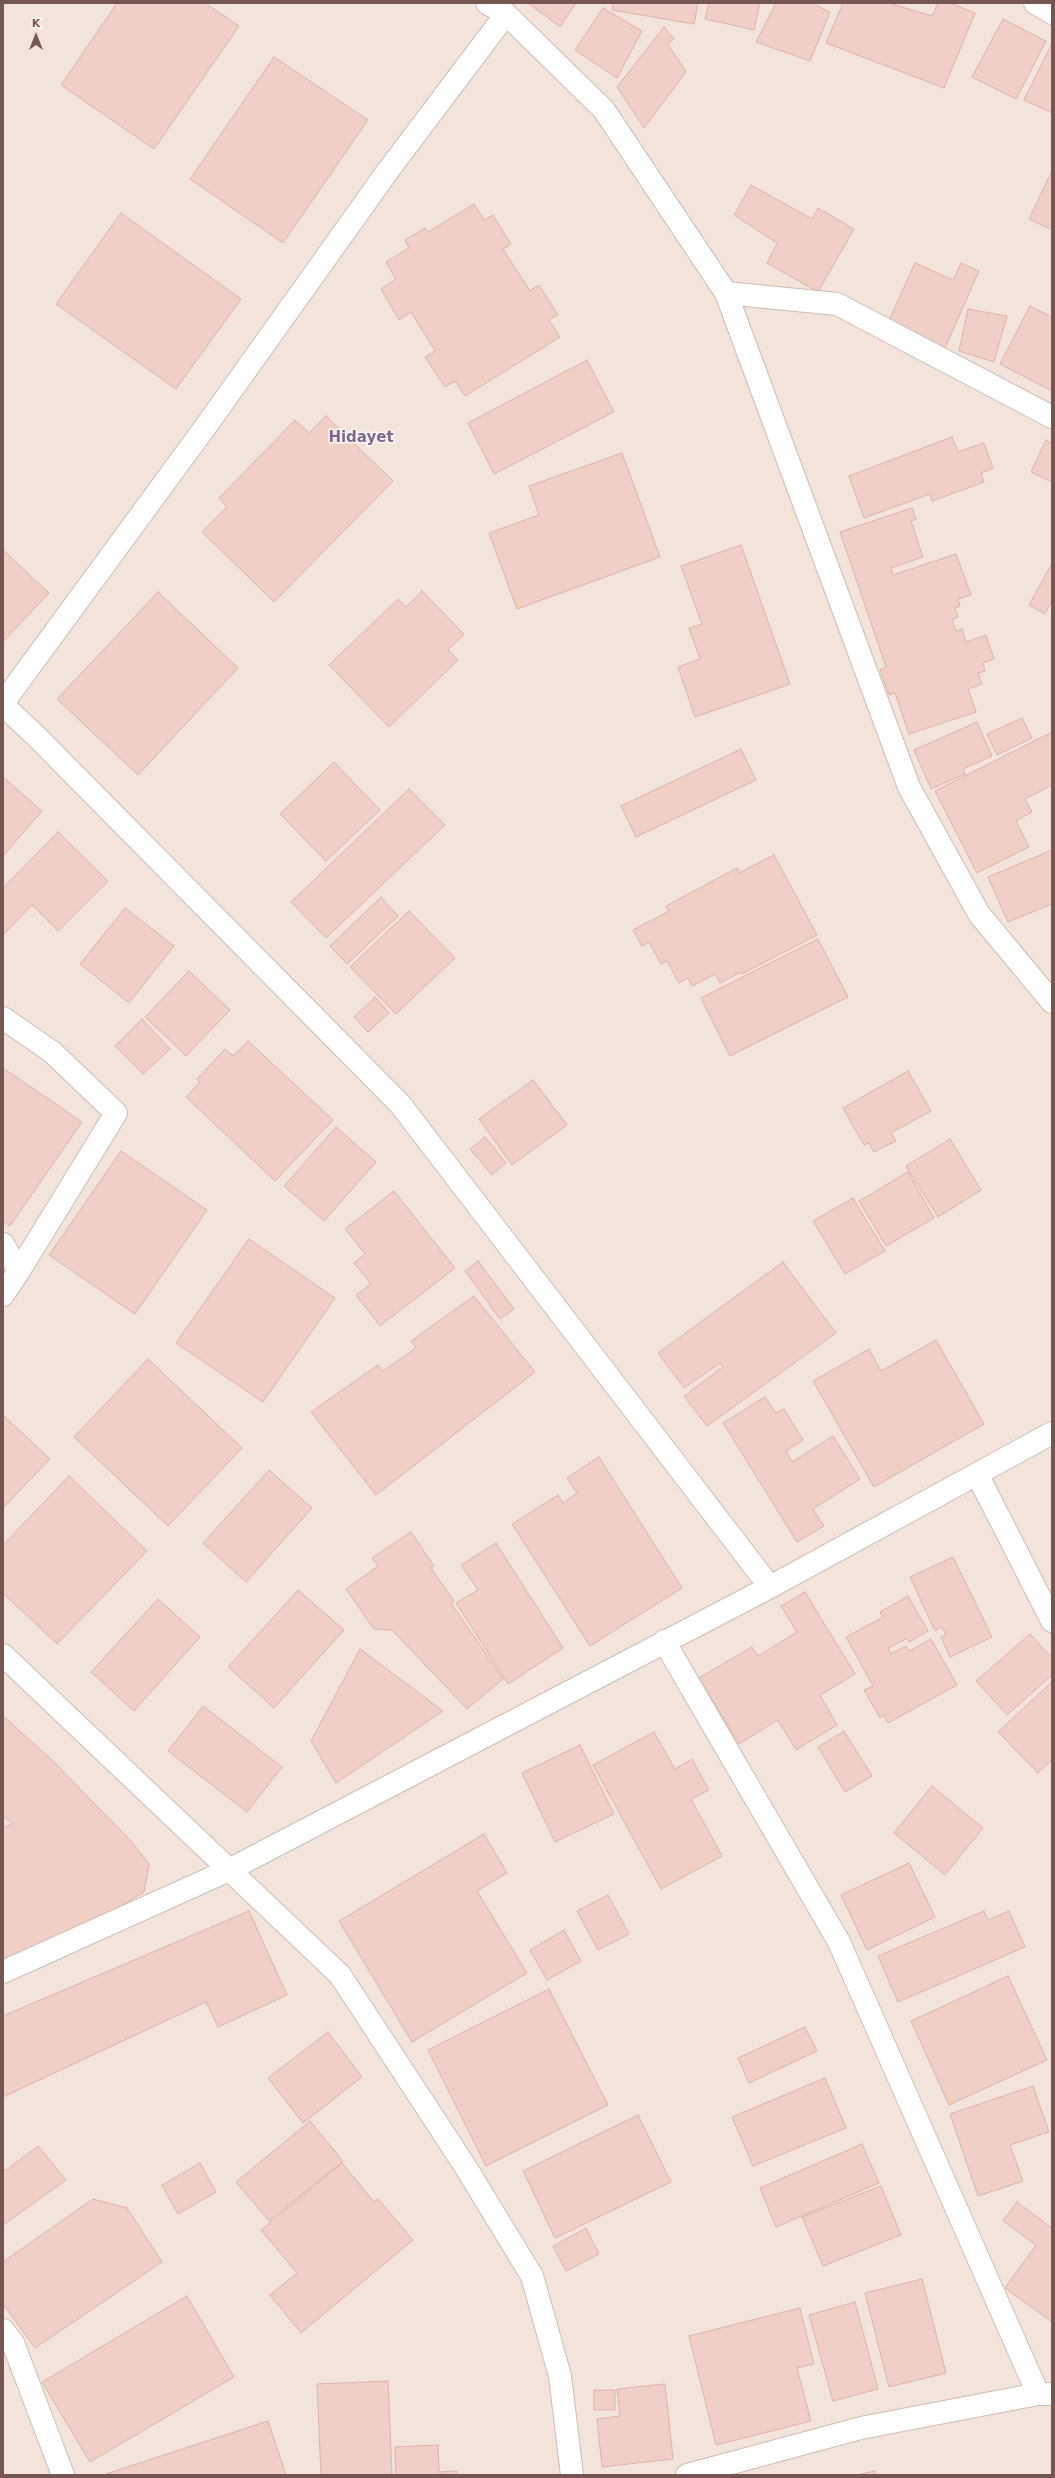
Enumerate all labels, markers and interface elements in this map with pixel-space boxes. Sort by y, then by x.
north arrow [16,16,56,56]
text: K [32,17,40,30]
district label: Hidayet [328,429,394,447]

